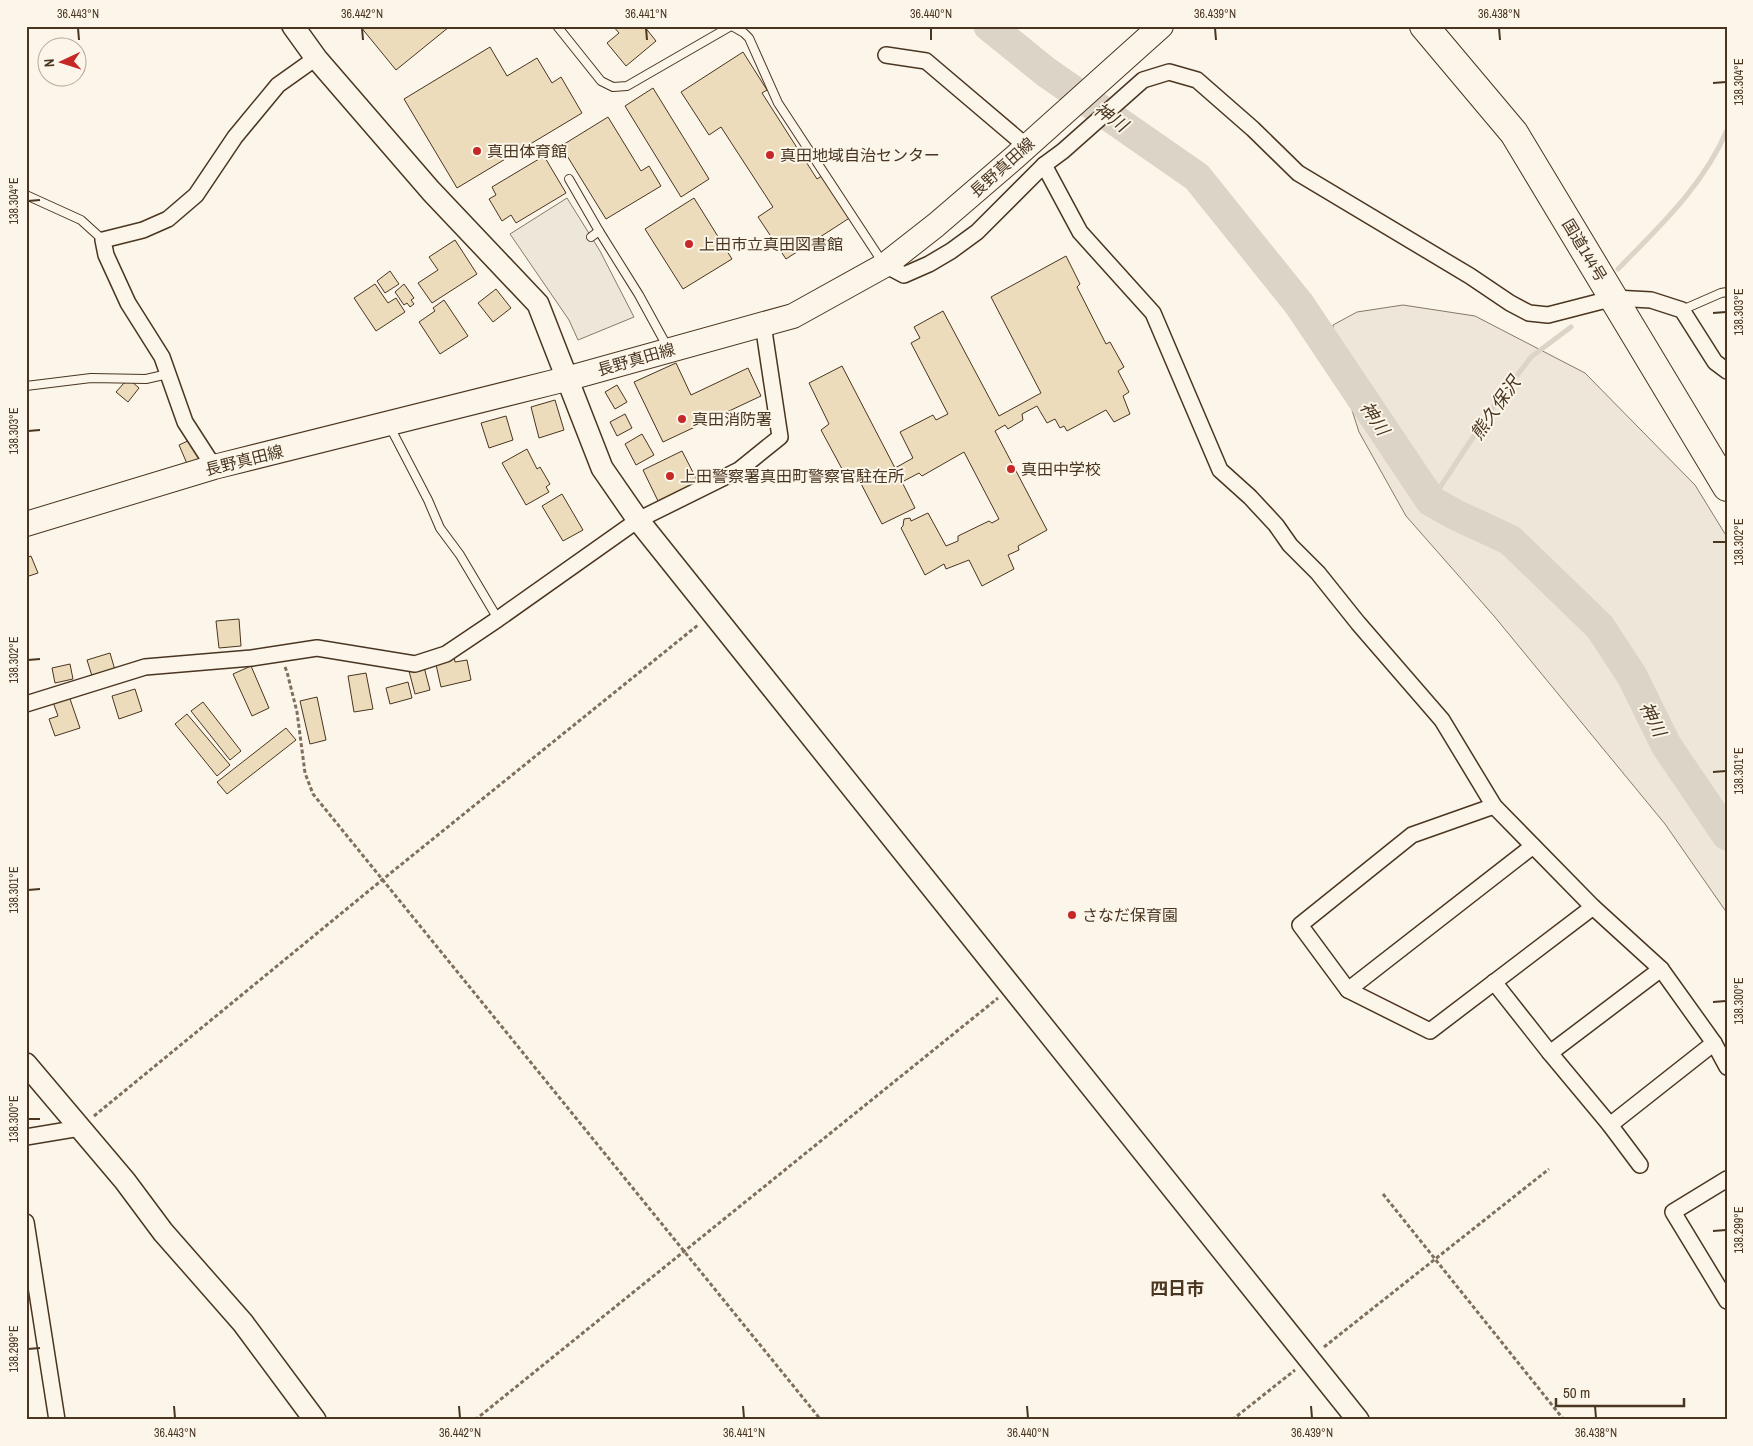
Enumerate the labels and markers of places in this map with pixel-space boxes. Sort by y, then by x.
place label: 真田体育館 [487,140,567,162]
place label: 真田地域自治センター [780,144,940,166]
marker: 真田体育館 [471,145,483,157]
marker: 真田地域自治センター [764,149,776,161]
place label: 上田市立真田図書館 [699,233,843,255]
marker: 上田市立真田図書館 [683,238,695,250]
place label: 真田消防署 [692,408,772,430]
marker: 真田消防署 [676,413,688,425]
place label: 真田中学校 [1021,458,1101,480]
marker: 真田中学校 [1005,463,1017,475]
place label: 上田警察署真田町警察官駐在所 [680,465,904,487]
marker: 上田警察署真田町警察官駐在所 [664,470,676,482]
place label: さなだ保育園 [1082,904,1178,926]
marker: さなだ保育園 [1066,909,1078,921]

